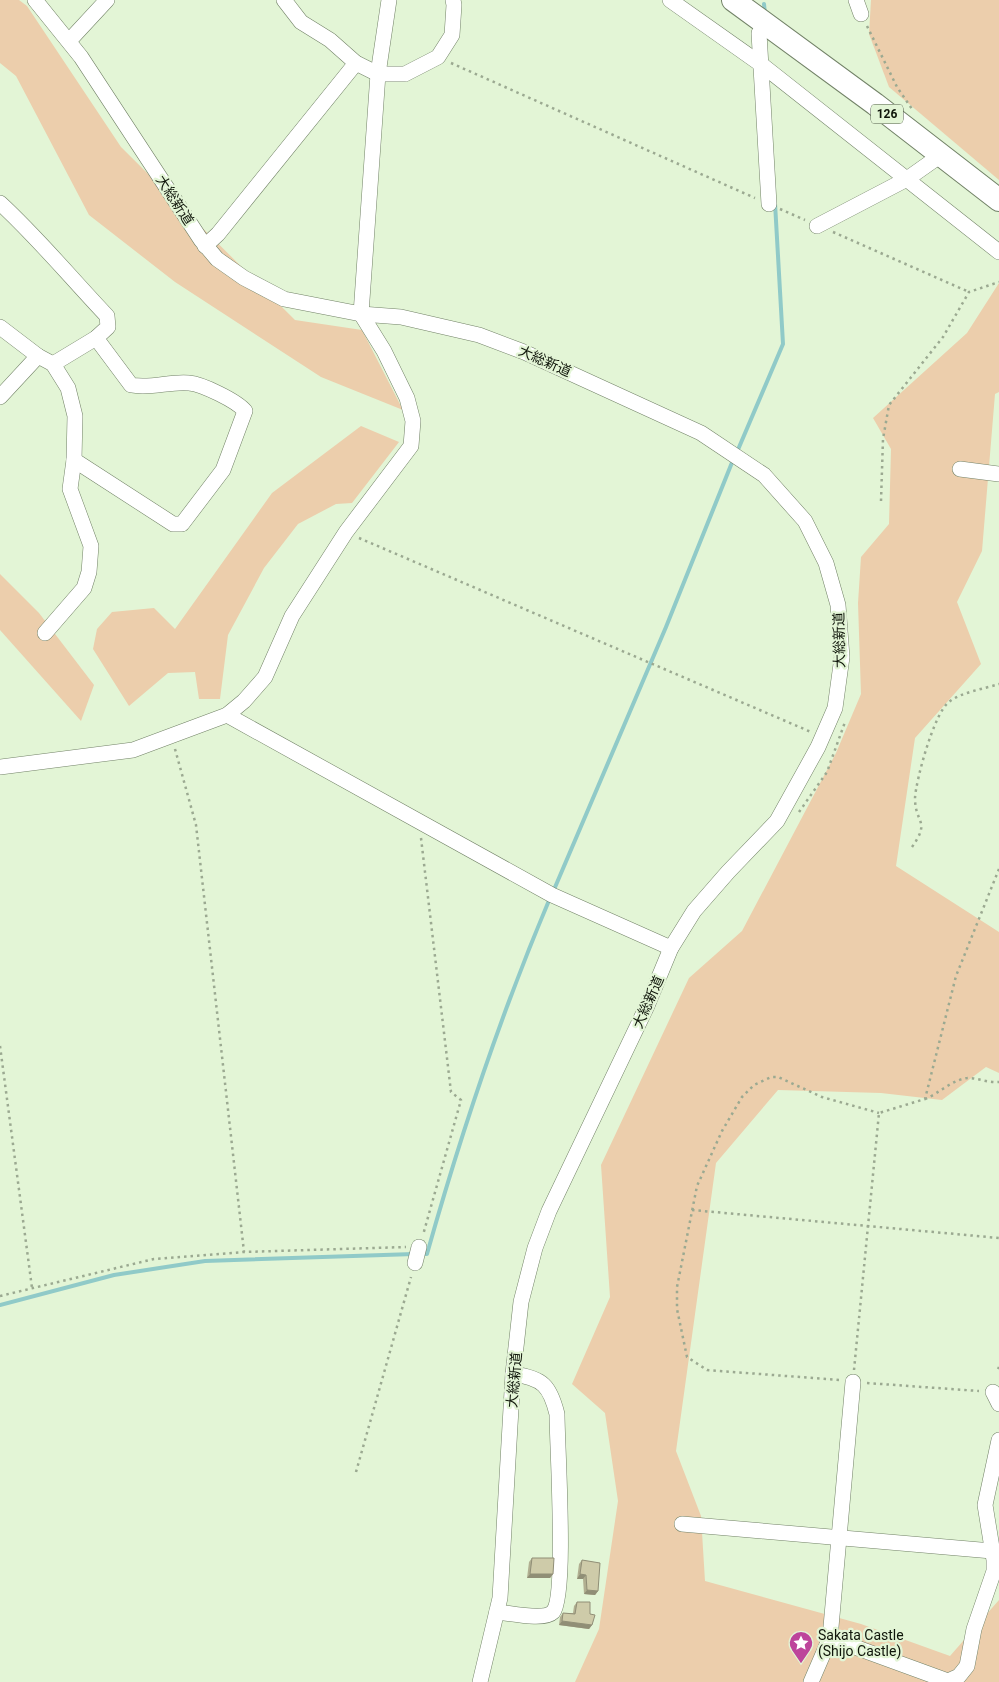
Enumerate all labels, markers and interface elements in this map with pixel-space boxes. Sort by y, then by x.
road number: 126 [871,105,903,124]
street label: 大総新道 [153,172,197,228]
street label: 大総新道 [516,342,574,380]
street label: 大総新道 [831,612,847,668]
street label: 大総新道 [629,973,667,1031]
street label: 大総新道 [504,1351,524,1409]
place label: Sakata Castle (Shijo Castle) [818,1627,904,1660]
place icon: Sakata Castle (Shijo Castle) [788,1630,814,1664]

